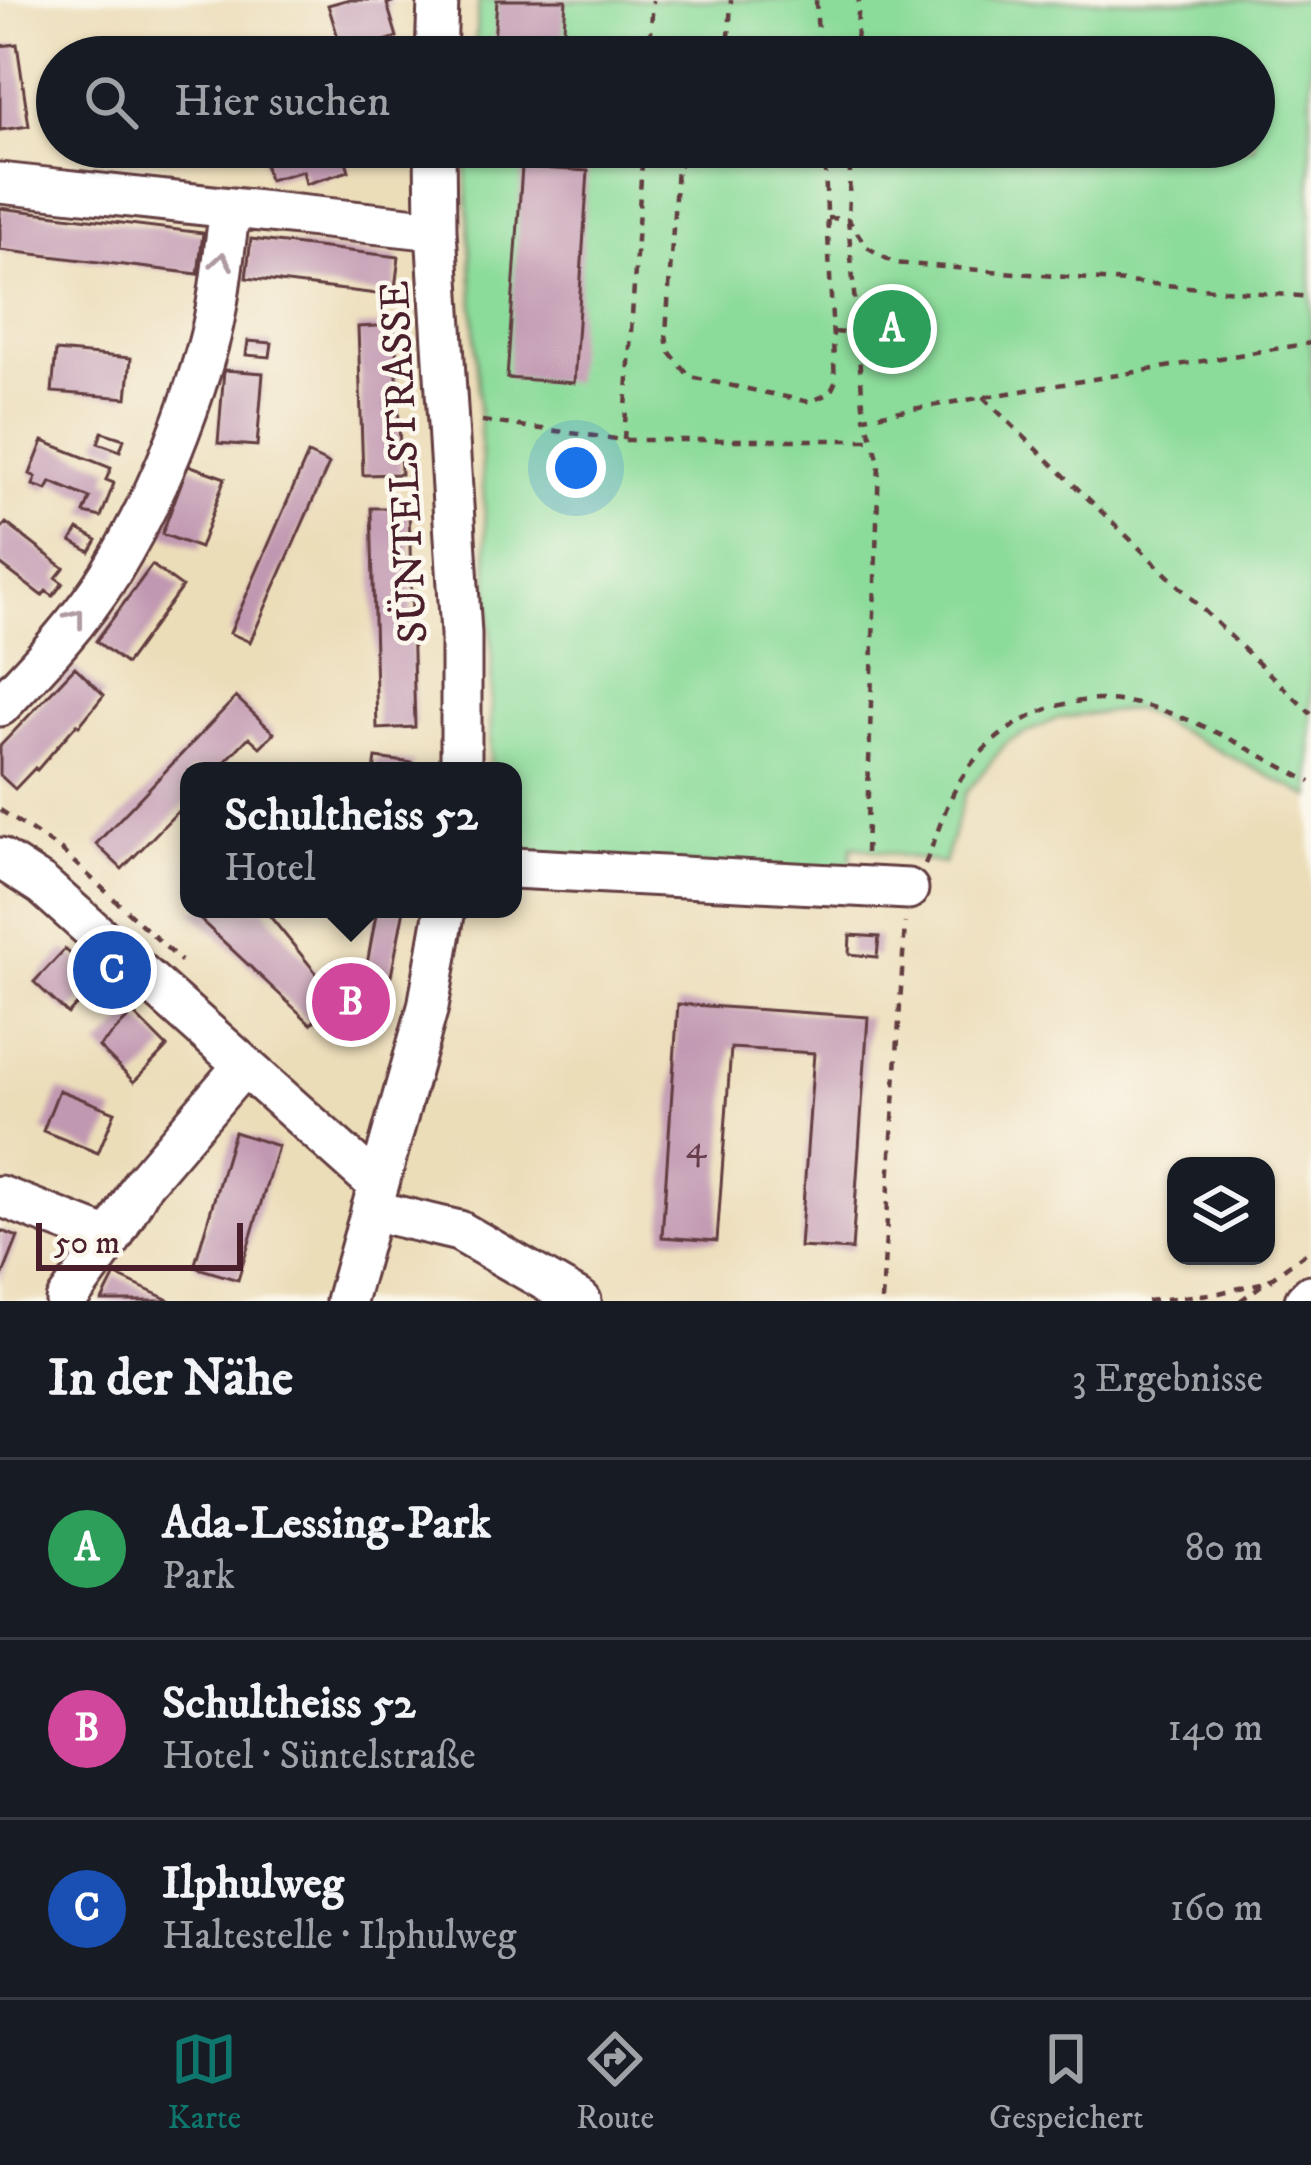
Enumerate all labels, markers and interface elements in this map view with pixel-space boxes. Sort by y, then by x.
search box [36,36,1275,168]
icon: search [78,69,144,135]
text: Hier suchen [174,74,390,130]
one-way arrow [208,251,234,270]
street label: SÜNTELSTRASSE [370,279,440,645]
pin: A [853,284,931,374]
your location [546,438,606,498]
one-way arrow [62,609,83,631]
popup [180,762,522,918]
text: Schultheiss 52 [224,788,478,844]
text: Hotel [224,844,316,893]
pin: C [73,925,151,1015]
pin: B [312,957,390,1047]
house number: 4 [686,1125,708,1170]
map controls [1167,1157,1275,1265]
button: layers [1167,1157,1275,1265]
scale bar [36,1217,243,1270]
text: 50 m [54,1223,120,1264]
text: In der Nähe [48,1347,293,1411]
text: 3 Ergebnisse [1072,1355,1263,1404]
text: Ada-Lessing-Park [162,1496,491,1552]
text: A [75,1524,99,1573]
text: 80 m [1185,1524,1263,1573]
text: Park [162,1552,235,1601]
text: Schultheiss 52 [162,1676,416,1732]
text: B [75,1704,99,1753]
text: 140 m [1168,1704,1263,1753]
text: Hotel · Süntelstraße [162,1732,476,1781]
text: Ilphulweg [162,1856,344,1912]
text: C [74,1884,100,1933]
text: 160 m [1170,1884,1263,1933]
text: Haltestelle · Ilphulweg [162,1912,516,1961]
tab: Karte [167,2026,241,2139]
tab: Route [576,2026,654,2139]
tab: Gespeichert [989,2026,1144,2139]

